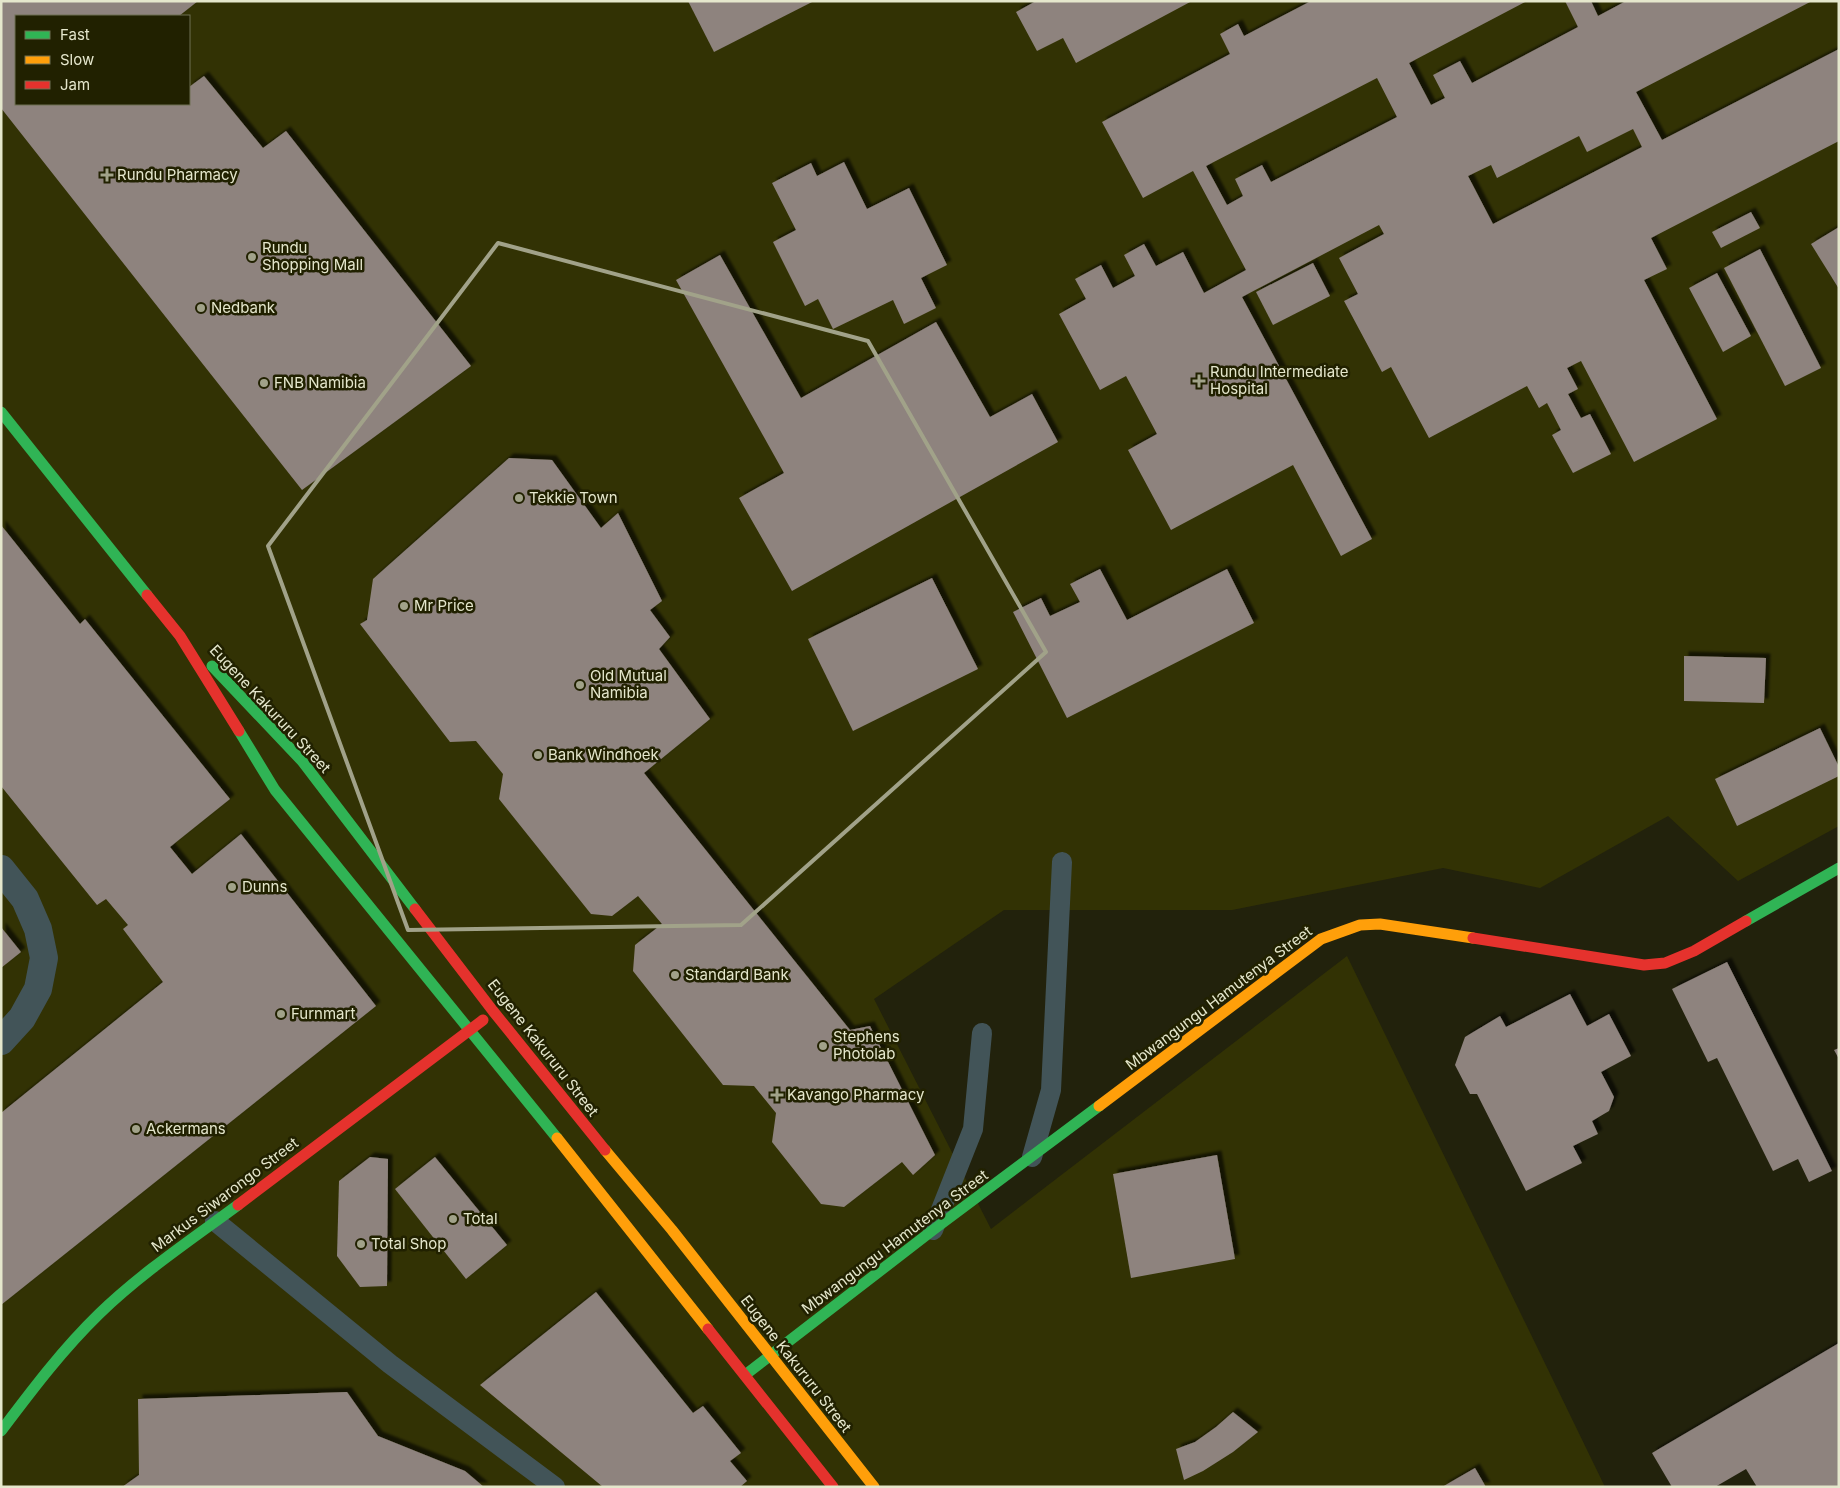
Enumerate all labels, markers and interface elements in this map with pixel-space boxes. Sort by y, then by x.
legend [15,15,190,105]
text: Fast [60,25,90,44]
text: Slow [60,50,94,69]
text: Jam [60,75,90,94]
place label: Rundu Pharmacy [117,165,238,184]
marker: Rundu Pharmacy [101,169,113,181]
place label: Rundu Shopping Mall [262,238,363,274]
marker: Rundu Shopping Mall [246,251,258,263]
place label: Nedbank [211,298,276,317]
marker: Nedbank [195,302,207,314]
place label: Rundu Intermediate Hospital [1210,362,1349,398]
place label: FNB Namibia [274,373,366,392]
marker: Rundu Intermediate Hospital [1192,374,1206,388]
marker: FNB Namibia [258,377,270,389]
place label: Tekkie Town [529,488,618,507]
marker: Tekkie Town [513,492,525,504]
place label: Mr Price [414,596,474,615]
marker: Mr Price [398,600,410,612]
street label: Eugene Kakururu Street [206,640,335,777]
place label: Old Mutual Namibia [590,666,667,702]
marker: Old Mutual Namibia [574,679,586,691]
place label: Bank Windhoek [548,745,660,764]
marker: Bank Windhoek [532,749,544,761]
place label: Dunns [242,877,287,896]
marker: Dunns [226,881,238,893]
street label: Mbwangungu Hamutenya Street [1122,921,1316,1074]
place label: Standard Bank [685,965,789,984]
marker: Standard Bank [669,969,681,981]
street label: Eugene Kakururu Street [484,975,603,1120]
place label: Furnmart [291,1004,355,1023]
marker: Furnmart [275,1008,287,1020]
place label: Stephens Photolab [833,1027,900,1063]
marker: Stephens Photolab [817,1040,829,1052]
place label: Kavango Pharmacy [787,1085,925,1104]
marker: Kavango Pharmacy [771,1089,783,1101]
place label: Ackermans [146,1119,226,1138]
marker: Ackermans [130,1123,142,1135]
street label: Markus Siwarongo Street [147,1133,302,1256]
street label: Mbwangungu Hamutenya Street [798,1165,992,1318]
place label: Total [463,1209,498,1228]
marker: Total [447,1213,459,1225]
place label: Total Shop [371,1234,446,1253]
marker: Total Shop [355,1238,367,1250]
street label: Eugene Kakururu Street [737,1291,856,1436]

